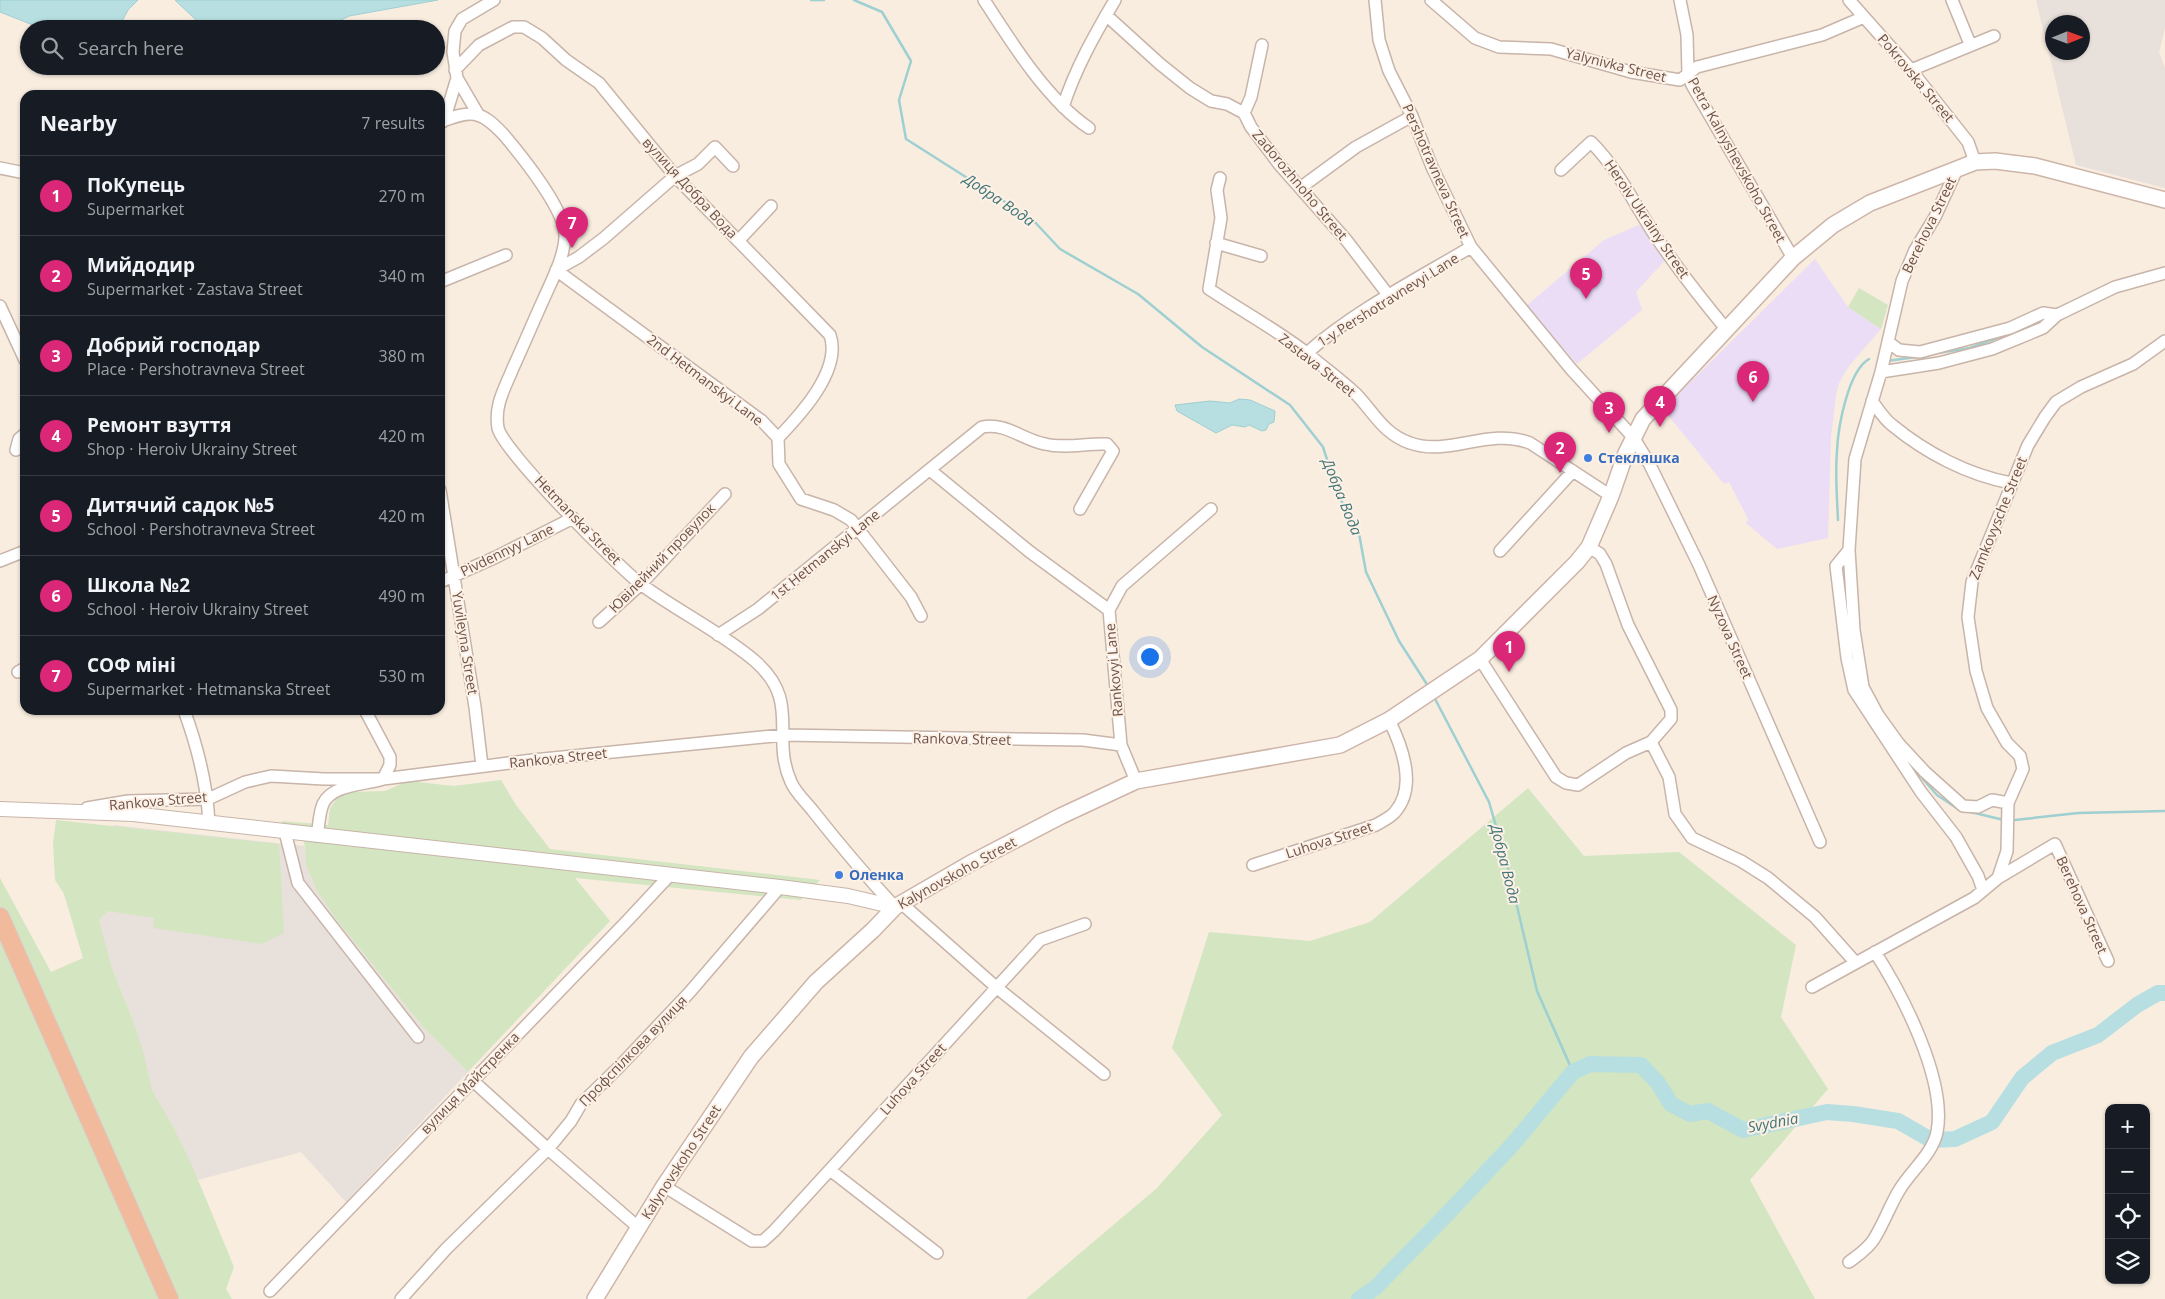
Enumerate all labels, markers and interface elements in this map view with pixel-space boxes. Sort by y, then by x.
north arrow [2045,15,2090,60]
search box [20,20,445,75]
street label: Pokrovska Street [1874,29,1959,126]
icon: search [38,34,66,62]
text: Search here [78,35,184,61]
street label: Yalynivka Street [1564,43,1668,86]
street label: Petra Kalnyshevskoho Street [1684,74,1791,246]
street label: Pershotravneva Street [1398,101,1475,241]
text: Nearby [40,109,117,137]
text: 7 results [361,112,425,134]
street label: Zadorozhnoho Street [1248,125,1352,244]
street label: вулиця Добра Вода [639,133,742,242]
street label: Heroiv Ukrainy Street [1601,156,1694,282]
water label: Добра Вода [959,167,1039,231]
text: ПоКупець [87,172,185,198]
street label: Berehova Street [1897,173,1960,276]
text: 1 [51,185,61,207]
text: 270 m [379,185,425,207]
text: Supermarket [87,198,184,220]
pin: 7 [556,207,588,248]
street label: 1-y Pershotravnevyi Lane [1313,248,1462,351]
text: Мийдодир [87,252,195,278]
pin: 5 [1570,258,1602,299]
text: 2 [51,265,61,287]
text: 340 m [379,265,425,287]
text: Supermarket · Zastava Street [87,278,303,300]
street label: Zastava Street [1275,329,1360,401]
street label: 2nd Hetmanskyi Lane [643,330,767,430]
text: Добрий господар [87,332,260,358]
text: 3 [51,345,61,367]
text: 380 m [379,345,425,367]
text: Place · Pershotravneva Street [87,358,305,380]
pin: 6 [1737,361,1769,402]
pin: 4 [1644,386,1676,427]
pin: 3 [1593,392,1625,433]
text: Ремонт взуття [87,412,232,438]
text: 4 [51,425,61,447]
text: 420 m [379,425,425,447]
pin: 2 [1544,432,1576,473]
text: Shop · Heroiv Ukrainy Street [87,438,297,460]
place label: Стекляшка [1598,448,1680,467]
marker: Стекляшка [1582,452,1594,464]
water label: Добра Вода [1318,453,1368,539]
street label: Zamkovysche Street [1964,453,2031,582]
street label: Hetmanska Street [531,471,626,568]
text: Дитячий садок №5 [87,492,274,518]
street label: Ювілейний провулок [604,498,720,617]
street label: 1st Hetmanskyi Lane [766,504,883,605]
text: 5 [51,505,61,527]
text: 420 m [379,505,425,527]
text: School · Pershotravneva Street [87,518,315,540]
street label: Pivdennyy Lane [457,519,557,580]
text: Школа №2 [87,572,190,598]
text: 6 [51,585,61,607]
text: 490 m [379,585,425,607]
street label: Yuvileyna Street [448,590,483,696]
street label: Nyzova Street [1703,592,1757,682]
text: School · Heroiv Ukrainy Street [87,598,308,620]
street label: Rankovyi Lane [1100,623,1127,717]
pin: 1 [1493,631,1525,672]
your location [1137,644,1163,670]
text: СОФ міні [87,652,176,678]
text: 7 [51,665,61,687]
text: 530 m [379,665,425,687]
text: Supermarket · Hetmanska Street [87,678,331,700]
street label: Rankova Street [913,728,1011,749]
street label: Rankova Street [508,743,608,772]
street label: Rankova Street [108,787,208,814]
street label: Luhova Street [1283,817,1375,863]
water label: Добра Вода [1486,820,1526,906]
street label: Kalynovskoho Street [894,832,1020,913]
street label: Berehova Street [2052,853,2112,957]
place label: Оленка [849,865,904,884]
marker: Оленка [833,869,845,881]
street label: Профспілкова вулиця [574,991,691,1110]
street label: вулиця Майстренка [416,1028,523,1138]
street label: Luhova Street [875,1039,950,1119]
street label: Kalynovskoho Street [636,1101,725,1223]
map controls [2105,1104,2150,1284]
button: + [2105,1104,2150,1149]
water label: Svydnia [1746,1107,1800,1137]
button: − [2105,1149,2150,1194]
button: locate [2105,1194,2150,1239]
button: layers [2105,1239,2150,1284]

